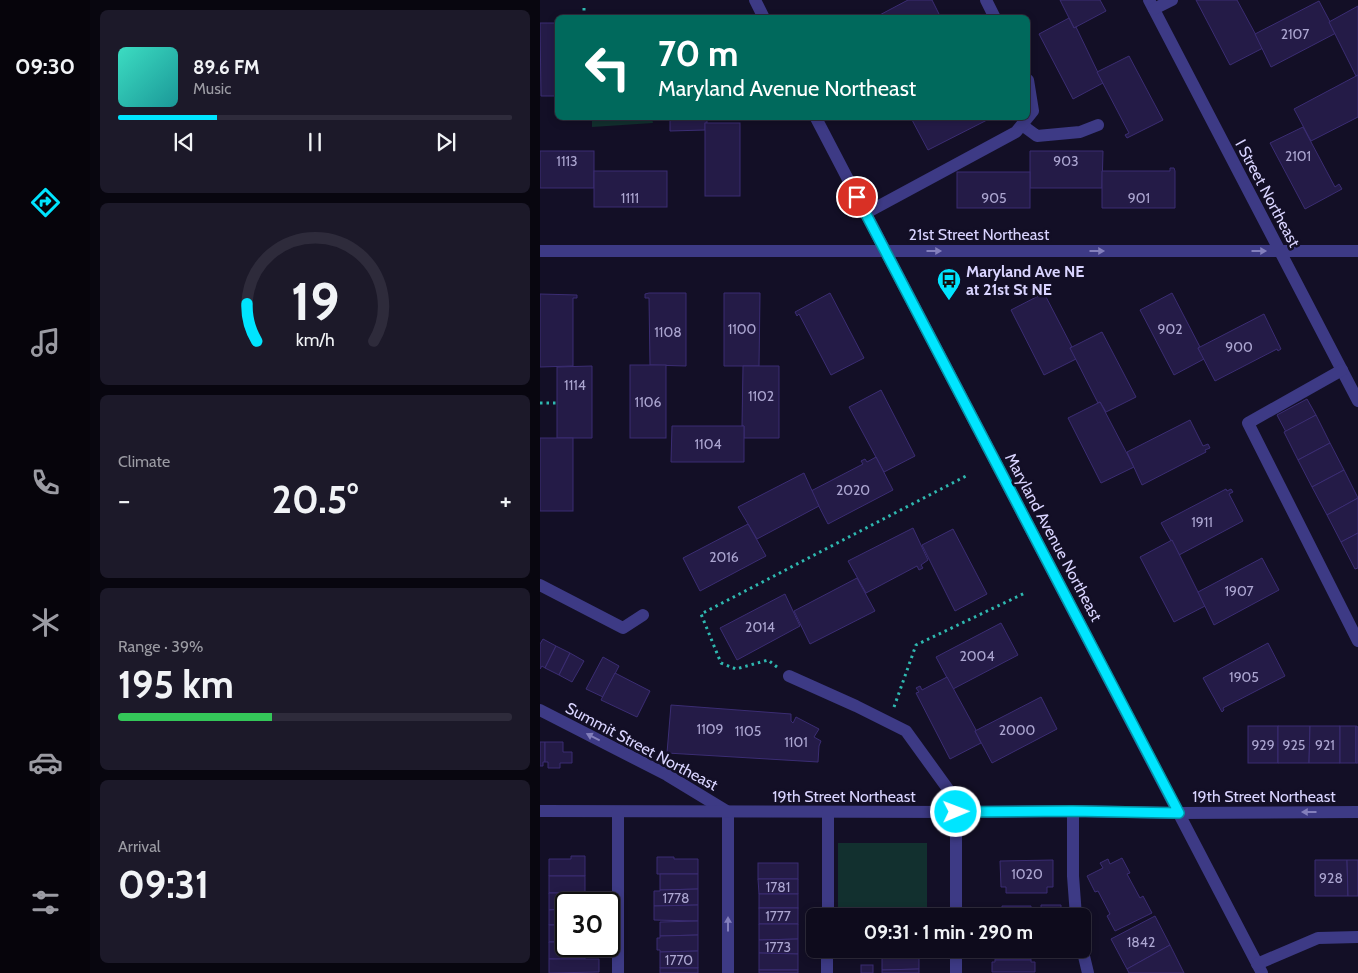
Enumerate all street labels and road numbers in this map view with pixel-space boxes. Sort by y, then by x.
street label: I Street Northeast [1231,136,1304,251]
street label: 21st Street Northeast [909,225,1050,244]
street label: Maryland Avenue Northeast [1001,450,1106,625]
street label: Summit Street Northeast [562,698,722,795]
street label: 19th Street Northeast [772,787,916,806]
street label: 19th Street Northeast [1192,787,1336,806]

